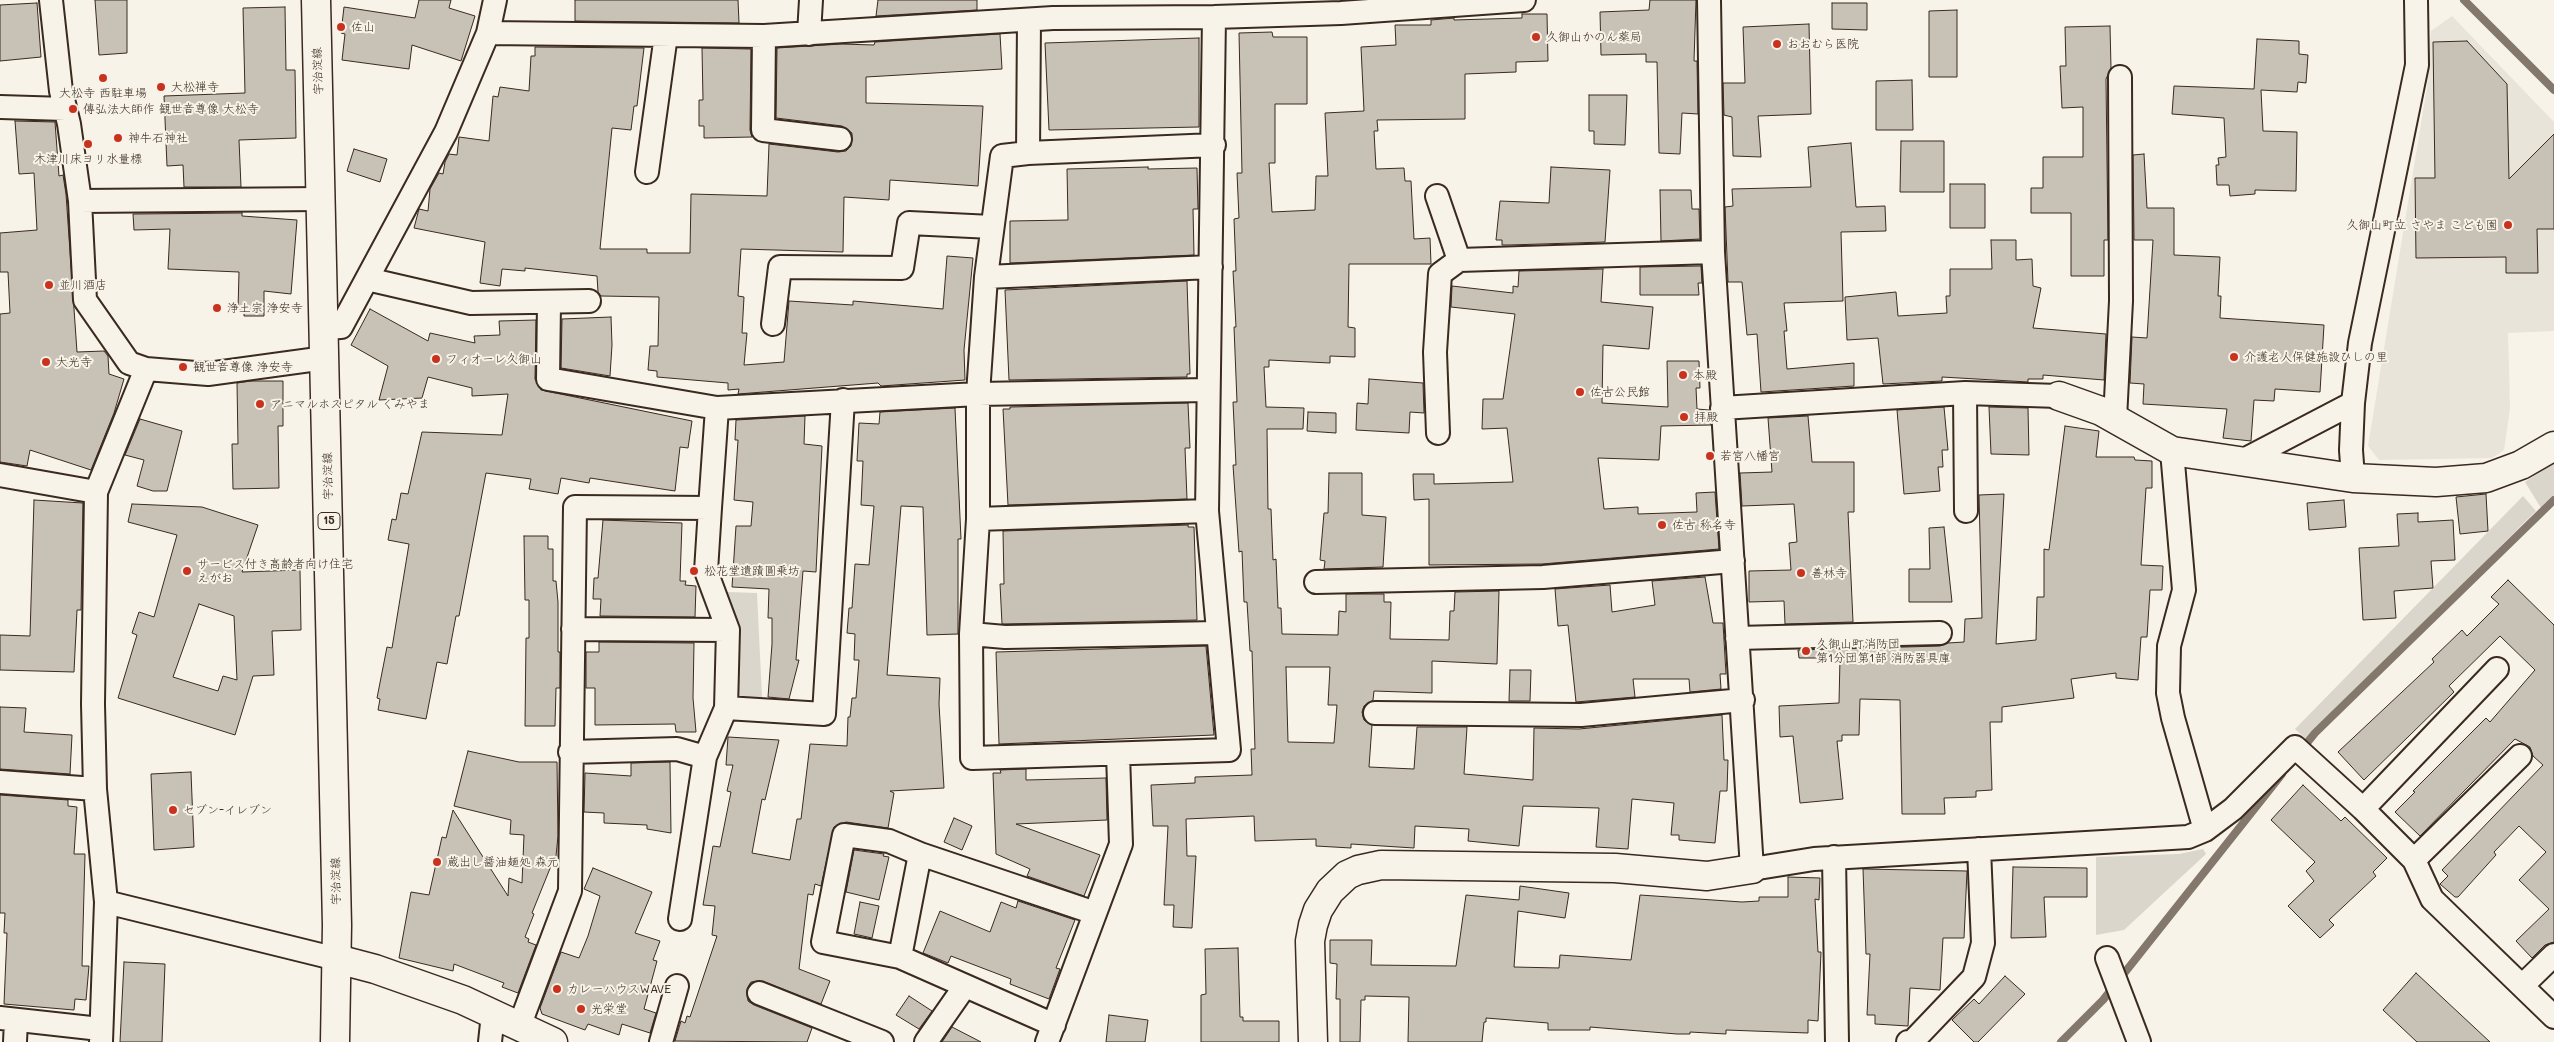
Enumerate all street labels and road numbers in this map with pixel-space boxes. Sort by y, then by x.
street label: 宇治淀線 [310,47,326,95]
street label: 宇治淀線 [320,452,336,500]
road number: 15 [318,512,340,530]
street label: 宇治淀線 [328,857,344,905]

